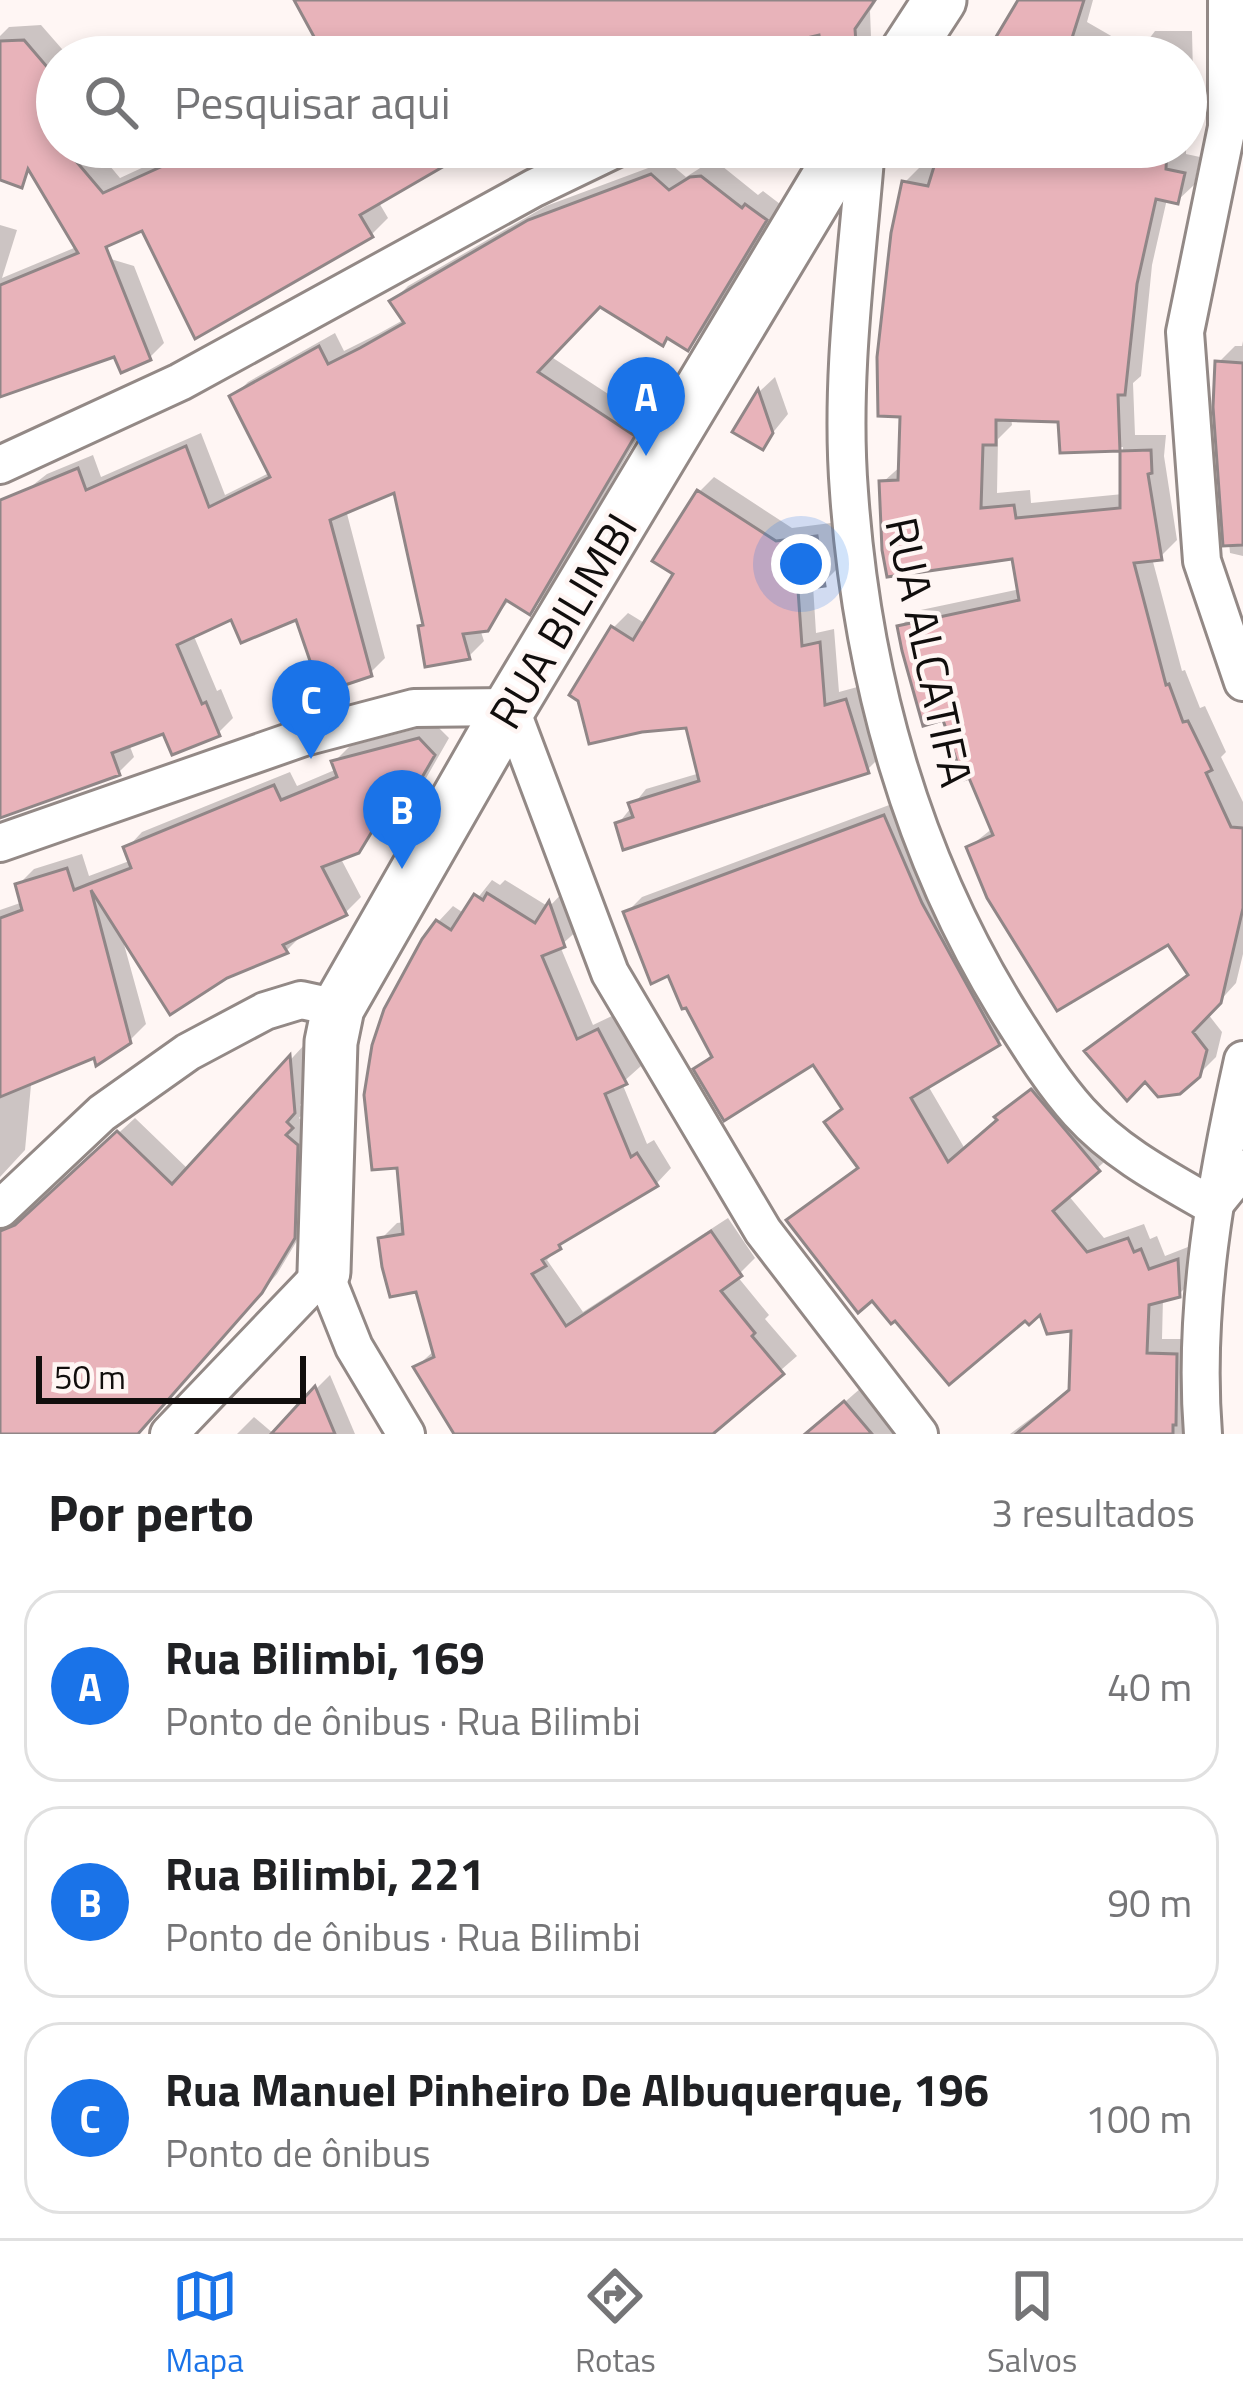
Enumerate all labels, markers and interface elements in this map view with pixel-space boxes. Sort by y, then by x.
search box [36,36,1207,168]
text: Pesquisar aqui [174,68,450,136]
icon: search [78,69,144,135]
pin: A [607,357,685,456]
street label: RUA BILIMBI [471,500,653,741]
street label: RUA ALCATIFA [868,511,992,793]
your location [771,534,831,594]
pin: C [272,660,350,759]
pin: B [363,770,441,869]
scale bar [36,1350,306,1403]
text: 50 m [54,1352,126,1402]
text: Por perto [48,1473,254,1551]
text: 3 resultados [991,1483,1195,1542]
text: Rua Bilimbi, 169 [165,1623,485,1691]
text: A [78,1657,102,1716]
text: 40 m [1107,1657,1192,1716]
text: Ponto de ônibus · Rua Bilimbi [165,1691,641,1750]
text: Rua Bilimbi, 221 [165,1839,485,1907]
text: B [78,1873,102,1932]
text: 90 m [1107,1873,1192,1932]
text: Ponto de ônibus · Rua Bilimbi [165,1907,641,1966]
text: Rua Manuel Pinheiro De Albuquerque, 196 [165,2055,989,2123]
text: C [79,2089,101,2148]
text: 100 m [1085,2089,1192,2148]
text: Ponto de ônibus [165,2123,431,2182]
tab: Mapa [166,2263,244,2385]
tab: Rotas [575,2263,656,2385]
tab: Salvos [987,2263,1077,2385]

